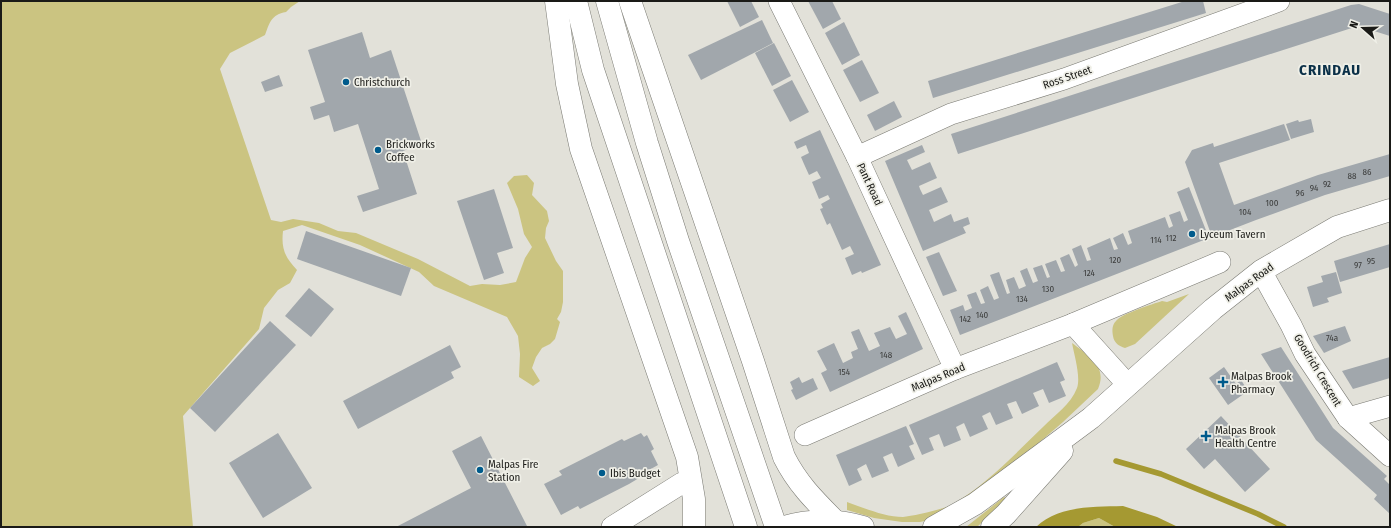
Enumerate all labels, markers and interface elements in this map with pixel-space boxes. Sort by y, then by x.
north arrow [1343,8,1383,48]
text: N [1347,19,1361,30]
district label: CRINDAU [1299,61,1361,79]
street label: Ross Street [1041,63,1094,92]
place label: Christchurch [354,76,410,89]
marker: Christchurch [341,77,351,87]
place label: Brickworks Coffee [386,138,435,164]
marker: Brickworks Coffee [373,145,383,155]
street label: Pant Road [854,161,885,208]
house number: 86 [1363,167,1372,177]
house number: 88 [1347,171,1357,181]
house number: 92 [1323,179,1331,189]
house number: 94 [1310,183,1319,193]
house number: 96 [1296,188,1305,198]
house number: 100 [1266,198,1279,208]
house number: 104 [1239,207,1252,217]
place label: Lyceum Tavern [1200,228,1265,241]
marker: Lyceum Tavern [1187,229,1197,239]
house number: 112 [1166,233,1176,243]
house number: 114 [1150,235,1162,245]
house number: 120 [1109,255,1121,265]
house number: 95 [1367,256,1375,266]
street label: Malpas Road [1222,260,1276,304]
house number: 97 [1354,260,1362,270]
house number: 124 [1083,268,1095,278]
house number: 130 [1042,284,1054,294]
house number: 134 [1016,294,1029,304]
house number: 140 [976,310,989,320]
house number: 142 [959,314,971,324]
street label: Goodrich Crescent [1291,332,1344,409]
house number: 74a [1326,333,1339,343]
house number: 148 [880,350,893,360]
street label: Malpas Road [909,360,967,395]
house number: 154 [838,367,851,377]
place label: Malpas Brook Pharmacy [1231,370,1292,396]
marker: Malpas Brook Pharmacy [1218,377,1228,387]
place label: Malpas Brook Health Centre [1215,424,1276,450]
marker: Malpas Brook Health Centre [1200,430,1212,442]
place label: Malpas Fire Station [488,458,539,484]
marker: Malpas Fire Station [475,465,485,475]
place label: Ibis Budget [610,467,661,480]
marker: Ibis Budget [597,468,607,478]

